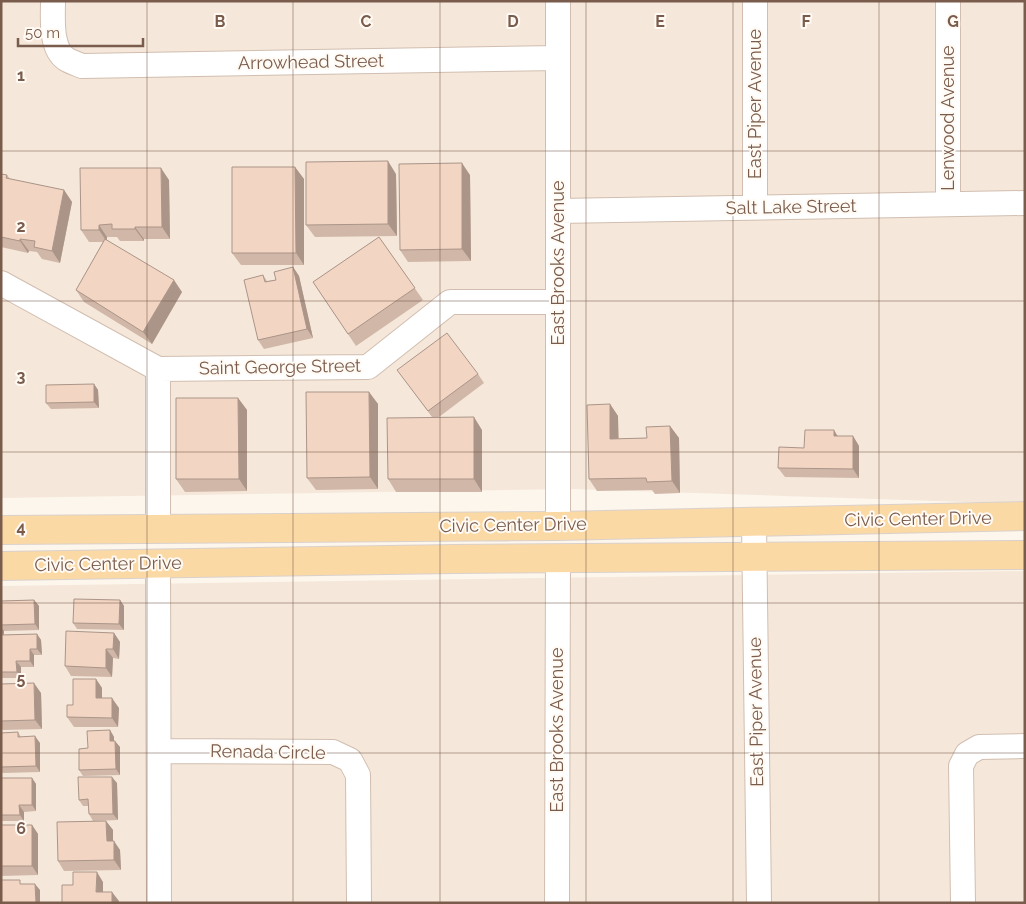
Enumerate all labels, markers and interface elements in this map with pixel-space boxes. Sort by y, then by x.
text: B [215,12,226,31]
text: C [361,12,372,31]
text: D [507,12,519,31]
text: E [655,12,665,31]
text: F [801,12,811,31]
text: G [947,12,959,31]
scale bar [18,15,142,47]
text: 50 m [25,24,60,42]
street label: East Piper Avenue [744,29,765,179]
street label: Lenwood Avenue [937,45,958,191]
street label: Arrowhead Street [238,50,384,73]
text: 1 [17,66,25,85]
street label: East Brooks Avenue [547,180,568,345]
street label: Salt Lake Street [725,195,857,218]
text: 2 [16,217,26,236]
street label: Saint George Street [199,355,361,378]
text: 3 [17,367,26,386]
street label: Civic Center Drive [844,507,992,530]
street label: Civic Center Drive [439,513,587,536]
text: 4 [16,518,26,537]
street label: Civic Center Drive [34,552,182,575]
street label: East Piper Avenue [744,636,767,787]
street label: East Brooks Avenue [546,647,567,812]
text: 5 [17,669,26,688]
street label: Renada Circle [210,740,326,763]
text: 6 [16,819,26,838]

